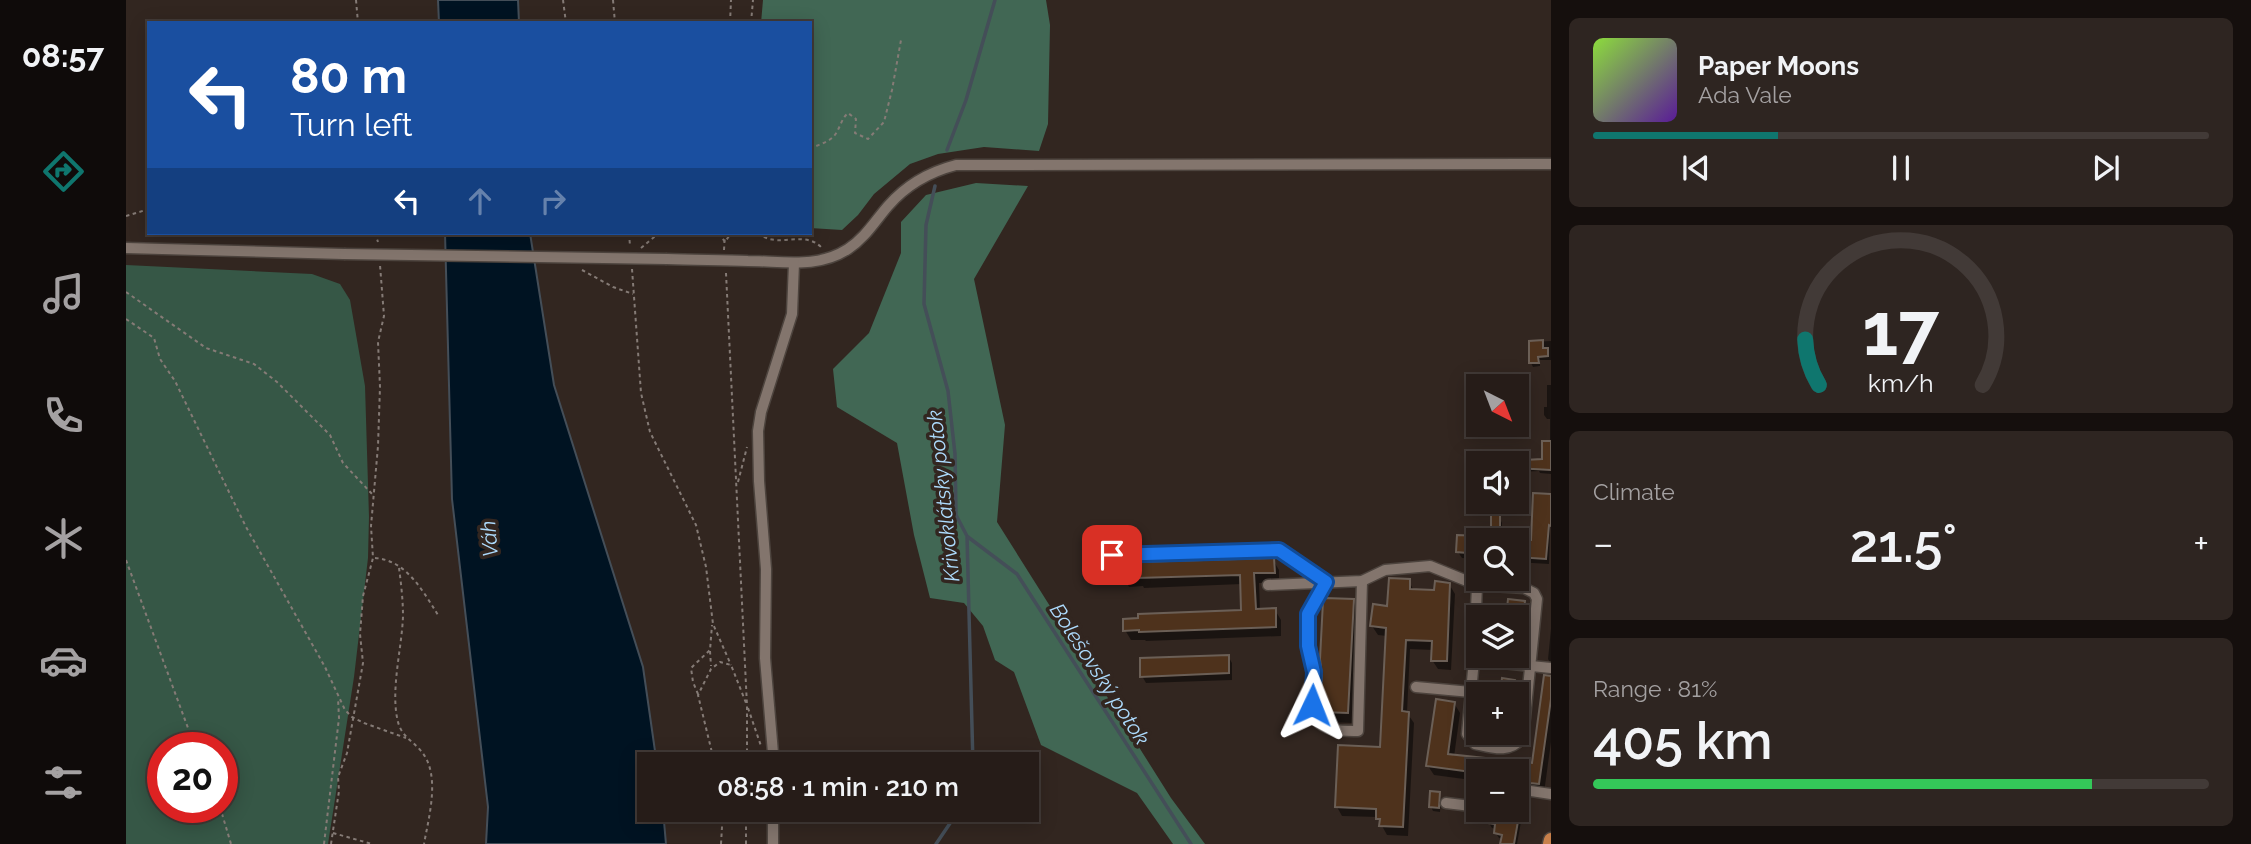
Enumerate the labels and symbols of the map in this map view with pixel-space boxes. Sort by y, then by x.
north arrow [1466,374,1530,438]
water label: Krivoklátsky potok [922,409,964,583]
water label: Váh [475,520,503,558]
pin [1082,525,1142,585]
water label: Bolešovský potok [1045,598,1155,750]
position arrow [1275,668,1349,742]
speed limit sign: 20 [147,732,238,823]

